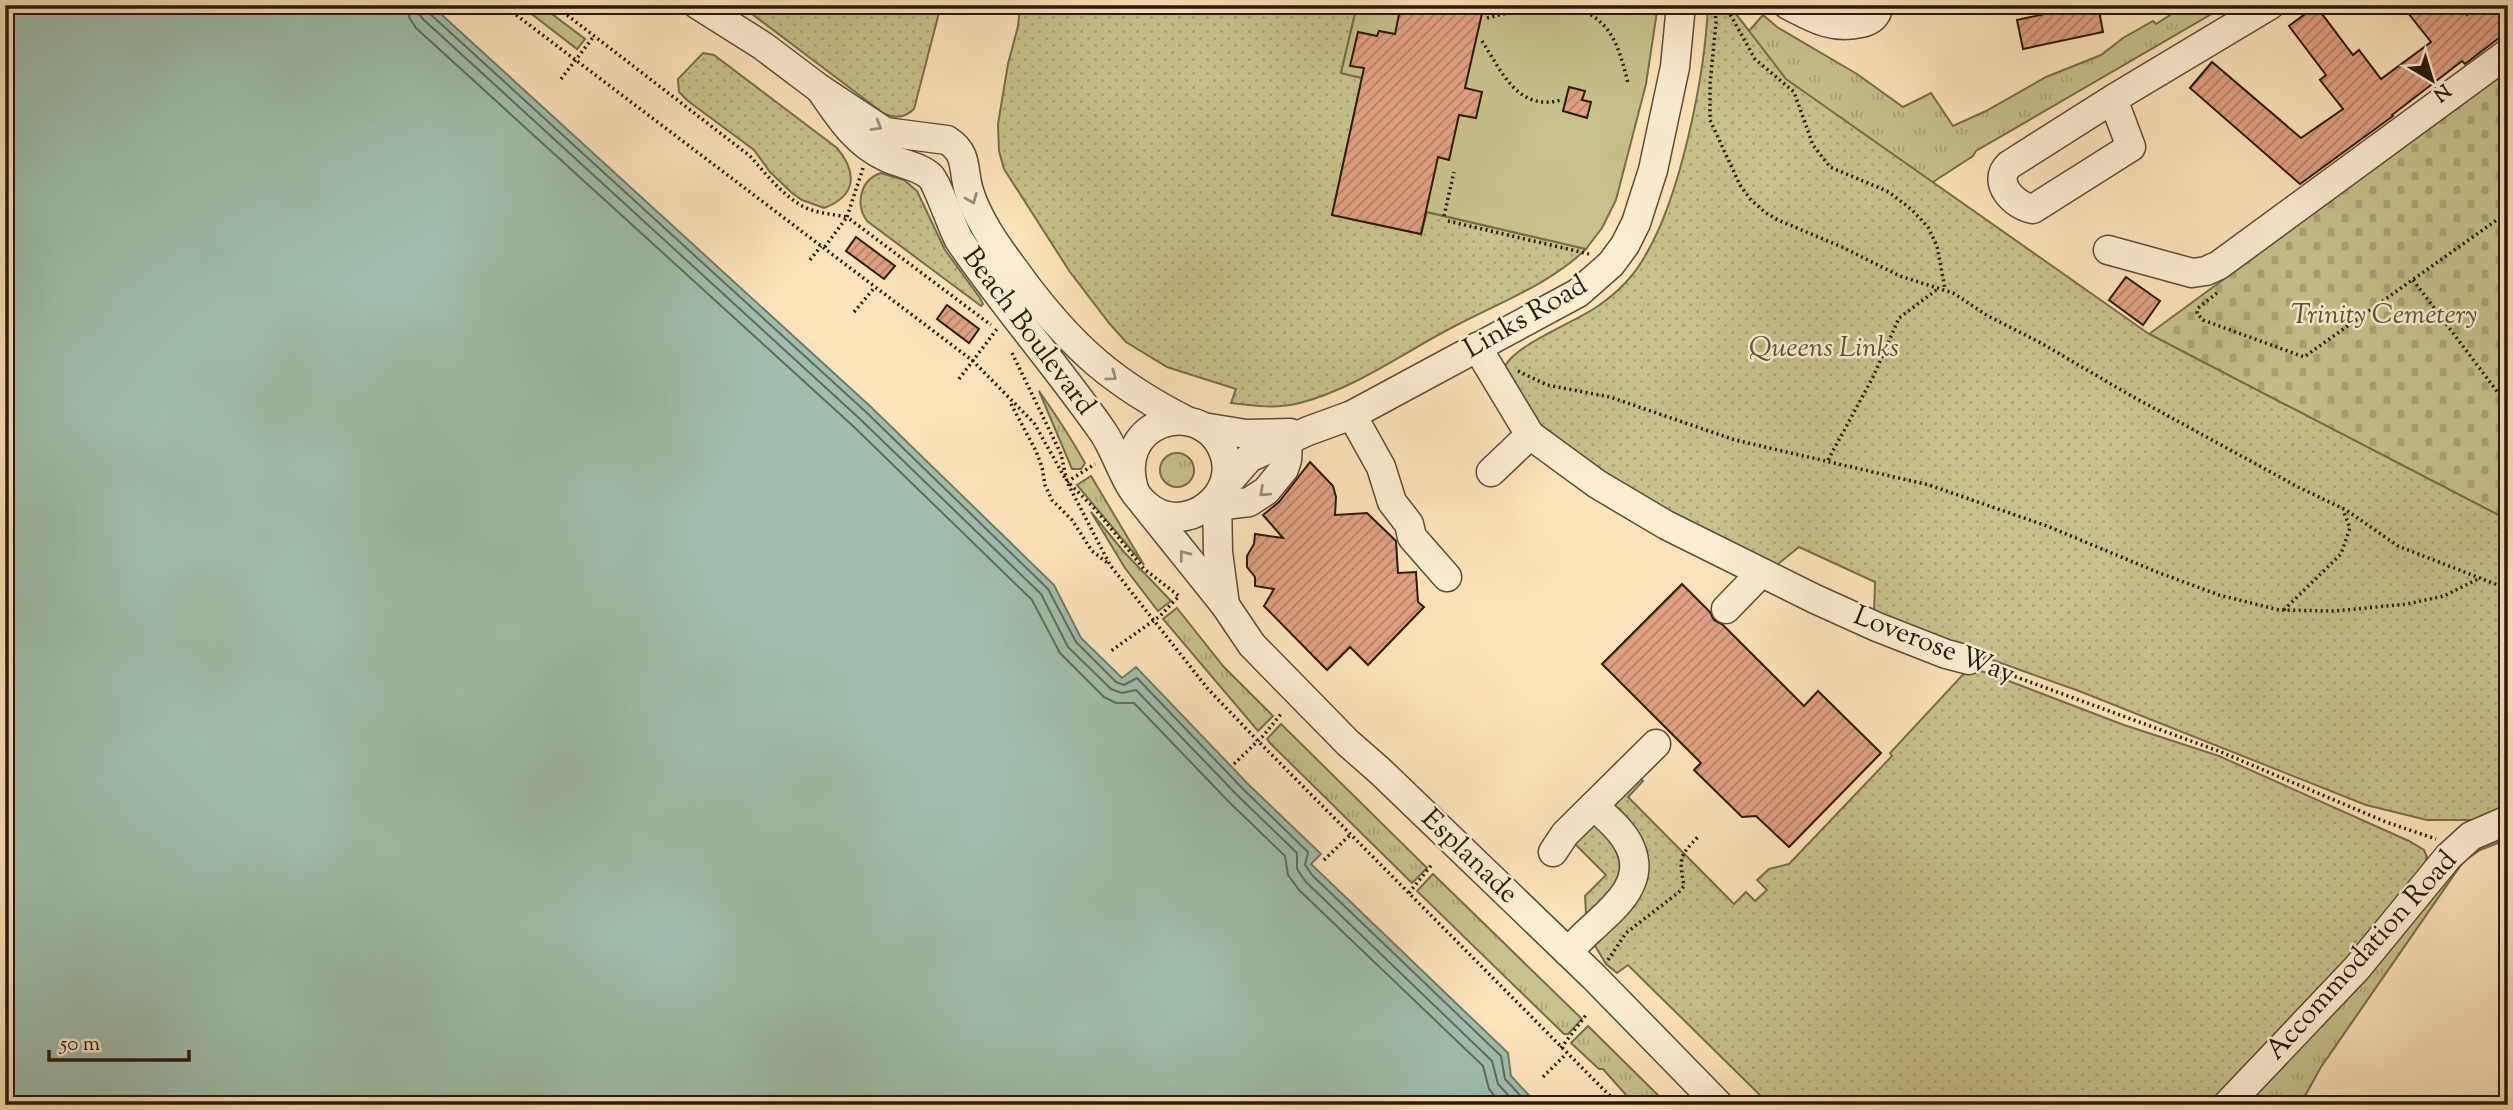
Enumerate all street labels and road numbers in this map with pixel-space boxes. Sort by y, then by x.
street label: Beach Boulevard [952,240,1105,424]
street label: Links Road [1457,266,1595,369]
street label: Loverose Way [1847,597,2021,695]
street label: Esplanade [1411,800,1527,914]
street label: Accommodation Road [2257,842,2467,1070]

